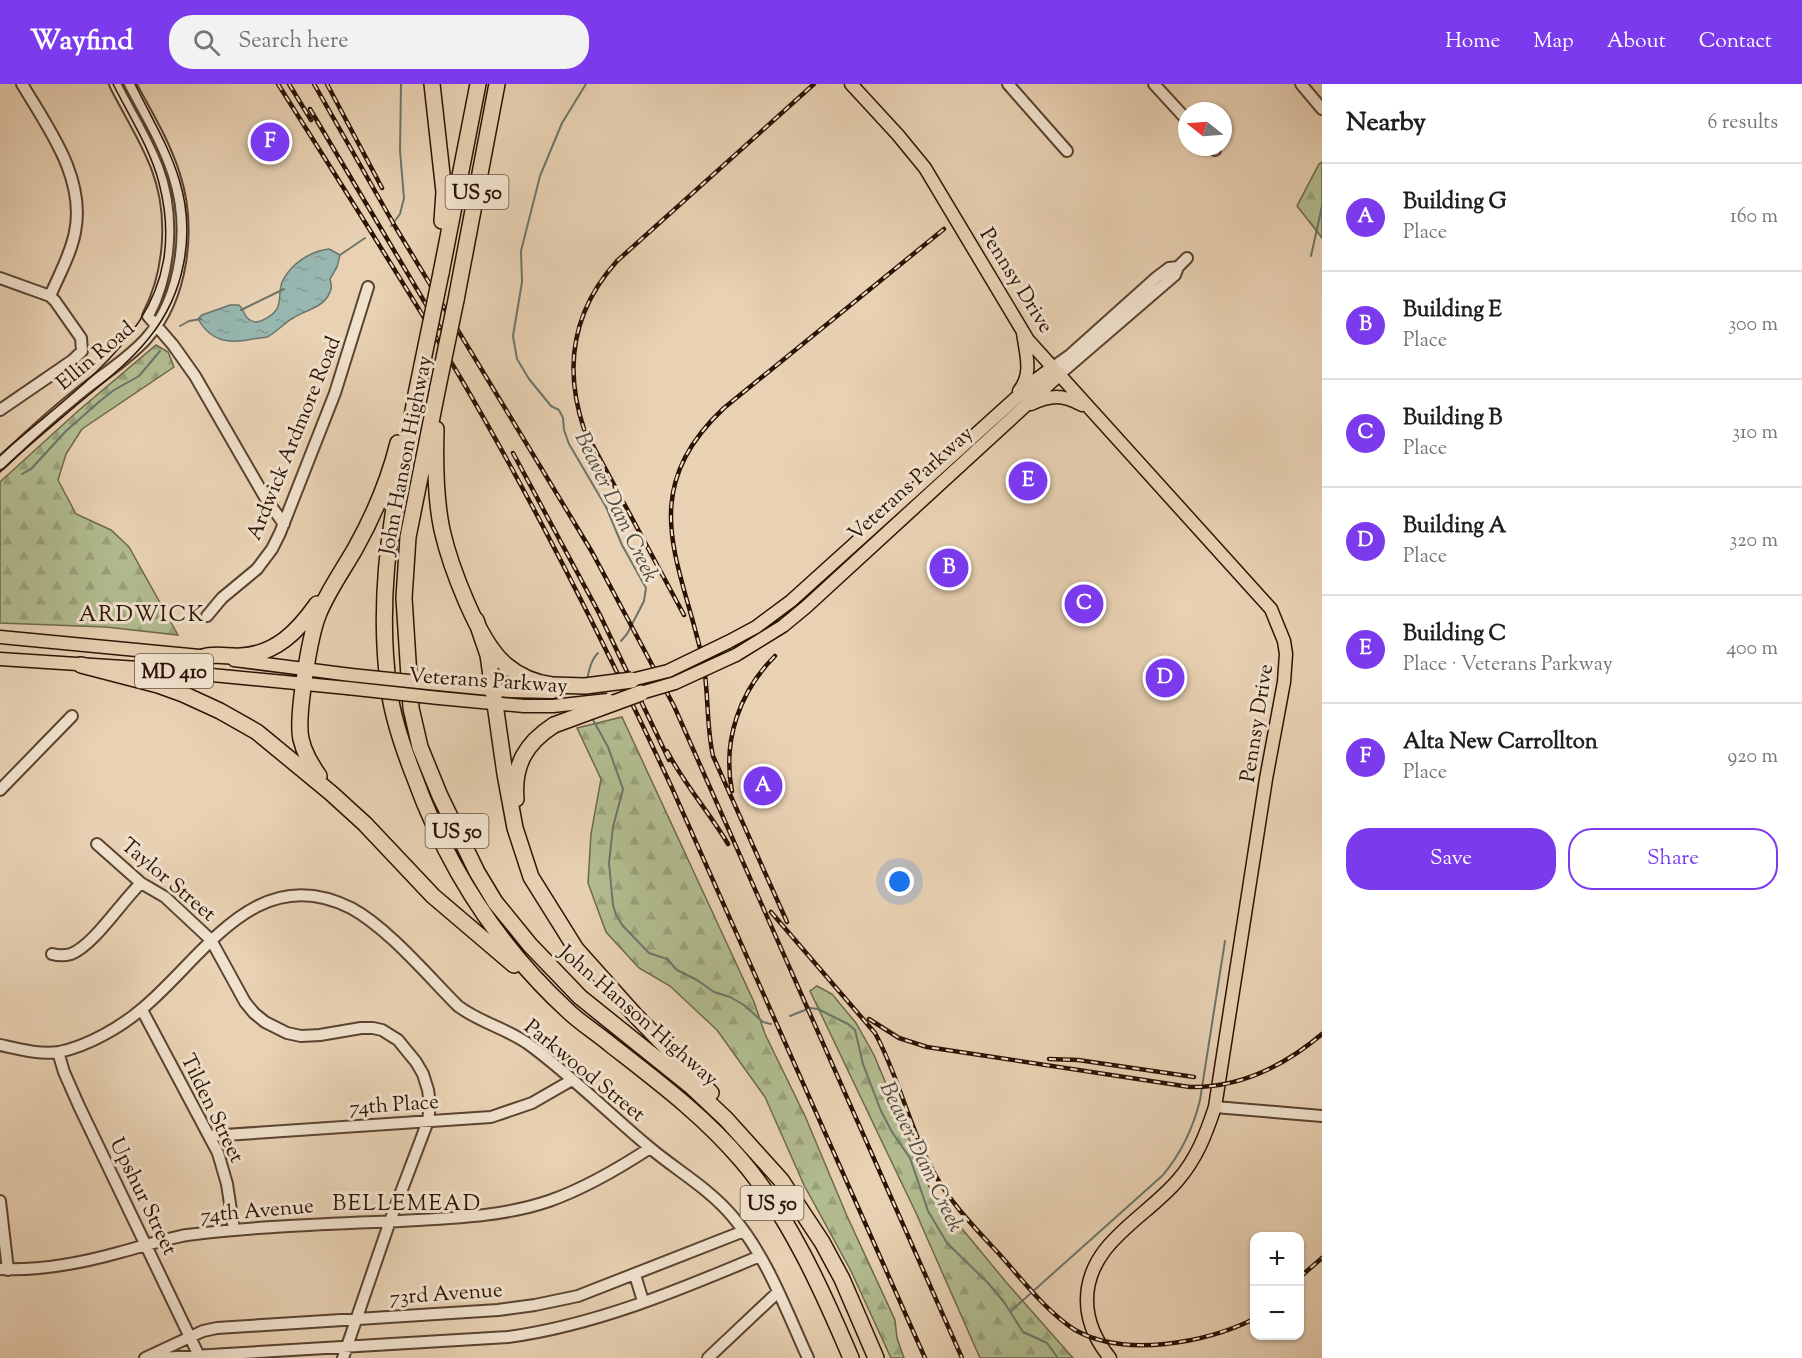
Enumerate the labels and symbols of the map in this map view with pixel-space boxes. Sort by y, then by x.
north arrow [1178,102,1232,156]
pin: F [250,120,290,164]
road number: US 50 [446,175,508,209]
street label: Pennsy Drive [971,223,1060,340]
street label: Ellin Road [50,315,142,398]
street label: Ardwick Ardmore Road [240,332,350,545]
street label: John Hanson Highway [373,353,441,559]
street label: Veterans Parkway [842,420,981,549]
water label: Beaver Dam Creek [565,427,666,588]
pin: E [1008,458,1048,504]
pin: B [930,546,968,590]
pin: C [1064,582,1104,626]
district label: ARDWICK [79,600,205,632]
road number: MD 410 [135,654,213,688]
pin: D [1146,656,1184,700]
street label: Veterans Parkway [407,661,569,703]
street label: Pennsy Drive [1234,662,1282,785]
pin: A [744,764,783,808]
road number: US 50 [426,814,488,848]
street label: Taylor Street [113,832,222,929]
your location [885,867,914,896]
street label: John Hanson Highway [551,938,724,1095]
street label: Parkwood Street [517,1013,651,1130]
street label: Tilden Street [172,1049,251,1168]
water label: Beaver Dam Creek [870,1077,971,1238]
street label: 74th Place [348,1088,440,1124]
street label: Upshur Street [101,1133,184,1261]
road number: US 50 [740,1186,804,1220]
district label: BELLEMEAD [332,1189,482,1221]
street label: 74th Avenue [199,1192,315,1232]
street label: 73rd Avenue [389,1276,504,1314]

